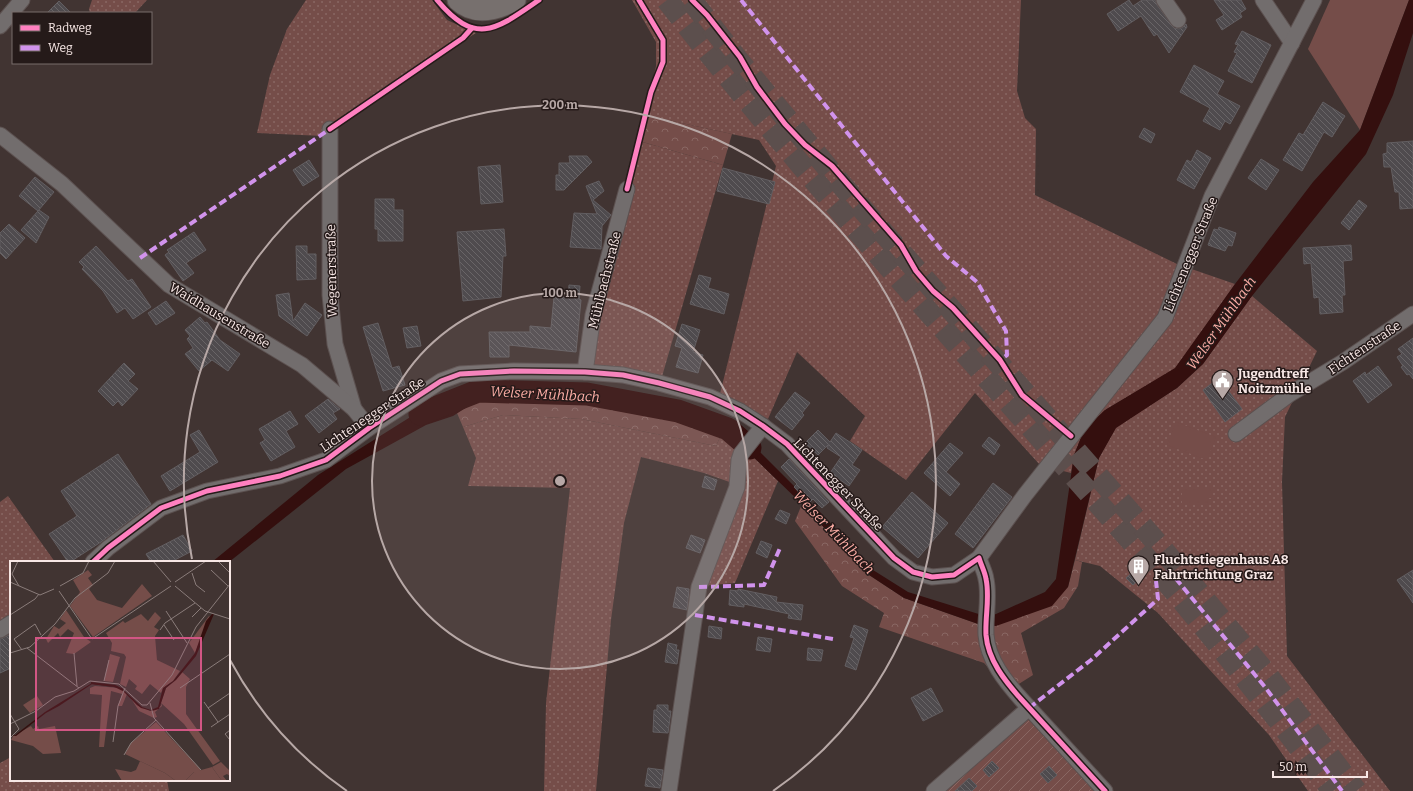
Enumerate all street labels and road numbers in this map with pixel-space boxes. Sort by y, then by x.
street label: Lichtenegger Straße [1161,195,1220,314]
street label: Wegenerstraße [323,224,340,318]
street label: Mühlbachstraße [585,230,624,330]
street label: Waidhausenstraße [167,280,273,351]
street label: Fichtenstraße [1325,318,1403,377]
street label: Lichtenegger Straße [317,374,427,455]
street label: Lichtenegger Straße [791,435,887,534]

